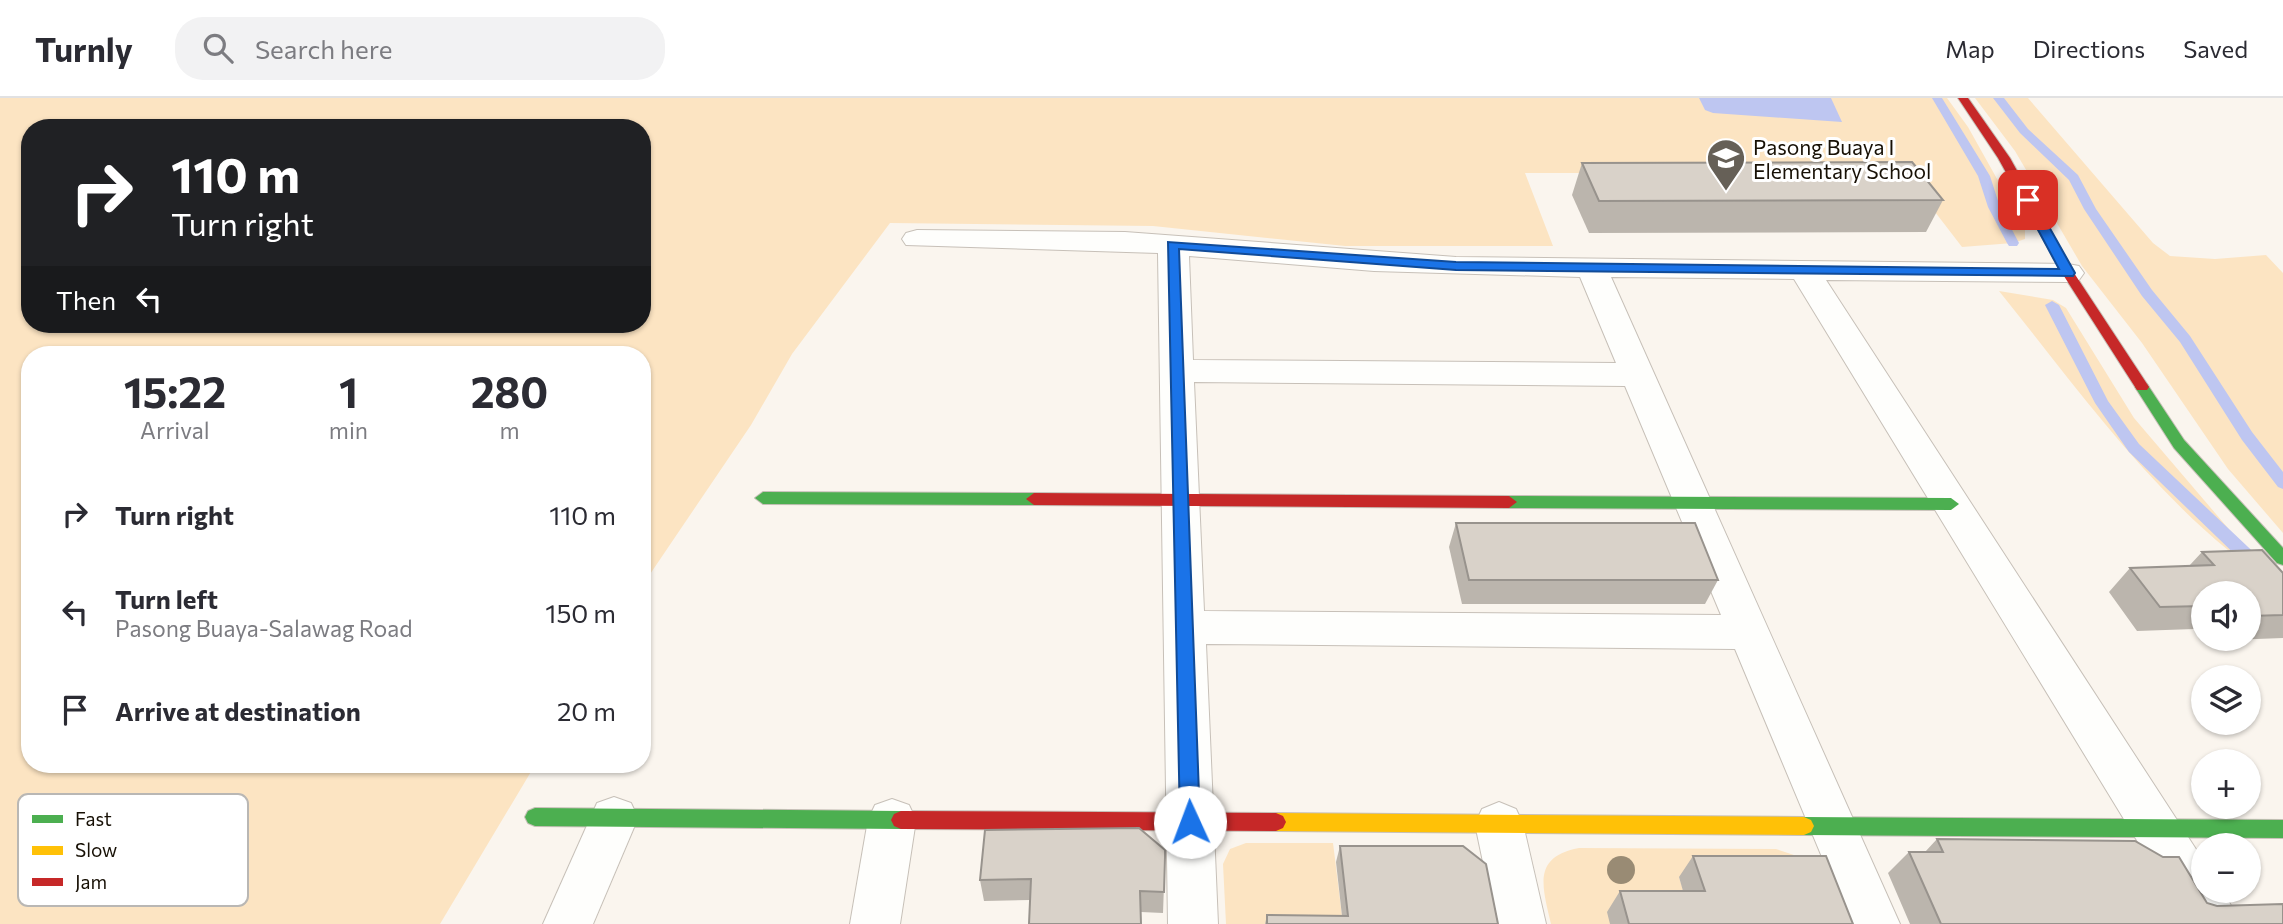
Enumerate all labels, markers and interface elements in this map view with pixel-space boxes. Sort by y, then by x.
search box [175,17,665,80]
text: Turnly [35,28,133,69]
icon: search [199,29,237,67]
text: Search here [255,33,392,64]
text: Map [1945,34,1995,63]
text: Directions [2033,34,2145,63]
text: Saved [2183,34,2248,63]
place label: Pasong Buaya I Elementary School [1753,134,1931,183]
school or university icon: Pasong Buaya I Elementary School [1705,137,1747,192]
text: 110 m [171,143,300,203]
icon: right [56,147,147,238]
pin [1998,170,2058,230]
icon: arrive [2009,181,2047,219]
text: Turn right [171,203,314,243]
icon: left [130,280,168,318]
text: Then [56,284,116,315]
text: 15:22 [124,365,226,417]
text: 1 [339,365,358,417]
text: 280 [471,365,548,417]
text: Arrival [140,416,210,444]
text: min [329,416,368,444]
text: m [499,416,520,444]
icon: right [56,495,94,533]
text: Turn right [115,499,234,530]
text: 110 m [549,499,616,530]
map controls [2191,581,2261,903]
button: sound [2191,581,2261,651]
text: Turn left [115,583,218,614]
icon: left [56,593,94,631]
text: 150 m [545,597,616,628]
text: Pasong Buaya-Salawag Road [115,614,413,642]
button: layers [2191,665,2261,735]
icon: arrive [56,691,94,729]
text: Arrive at destination [115,695,361,726]
text: 20 m [557,695,616,726]
button: + [2191,749,2261,819]
position arrow [1153,785,1227,859]
legend [18,794,248,906]
text: Fast [75,807,112,830]
button: − [2191,833,2261,903]
text: Slow [75,838,117,861]
text: Jam [75,870,107,893]

